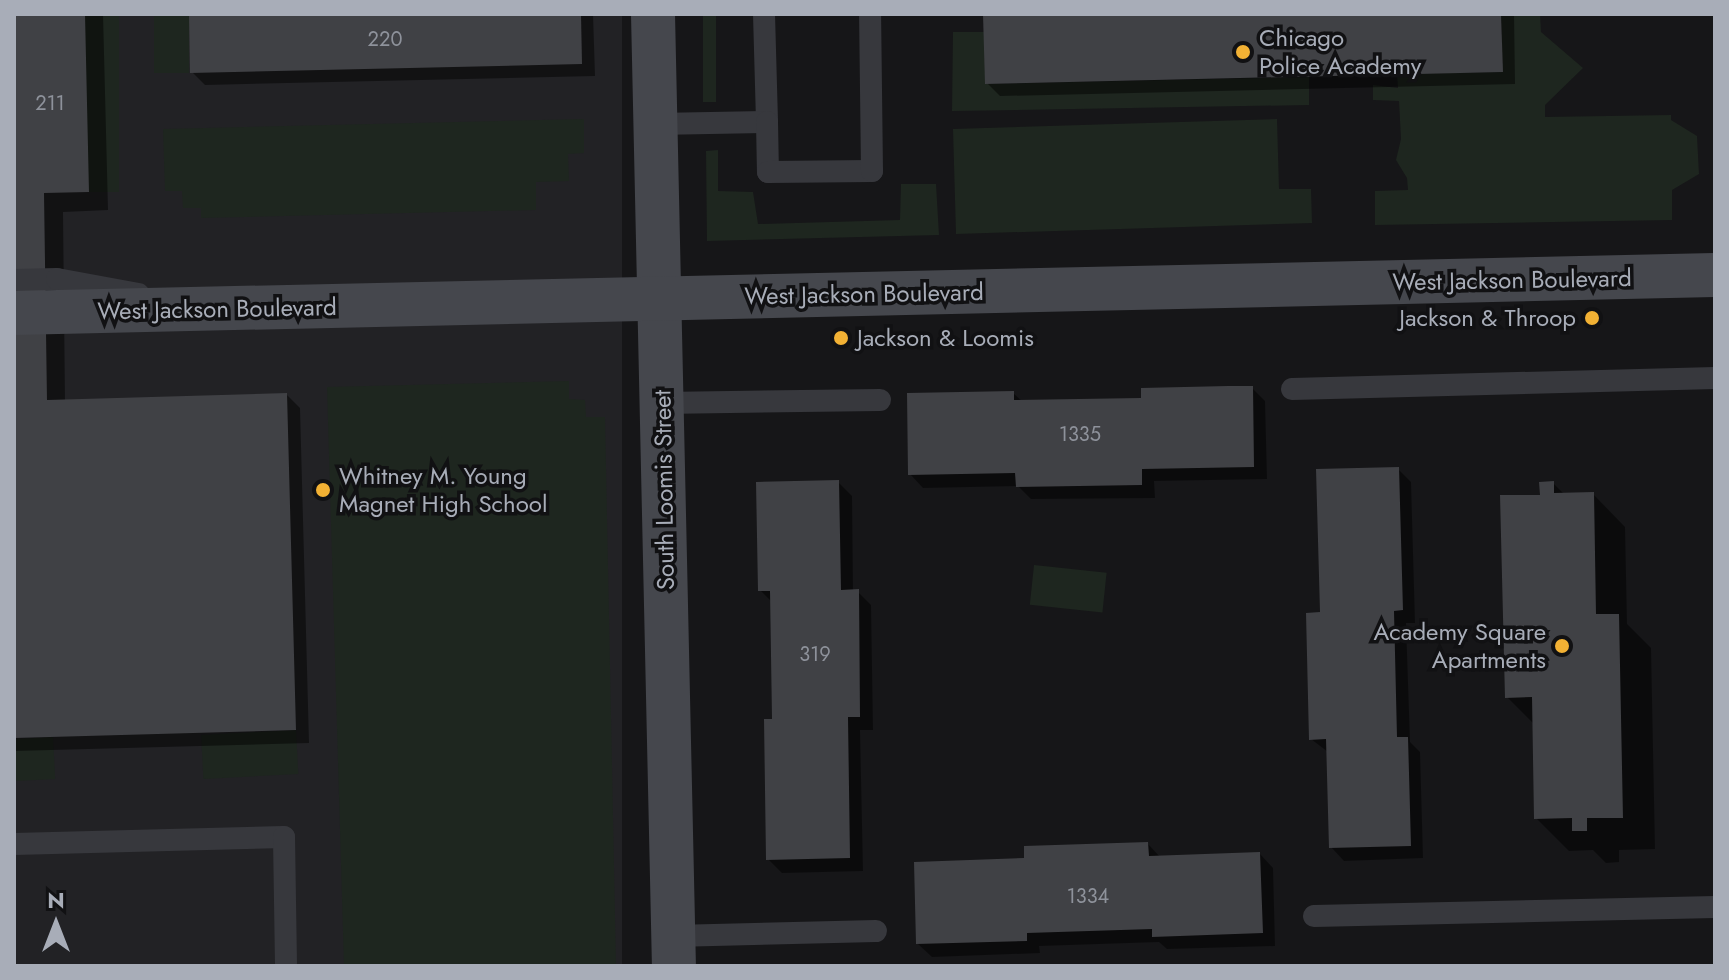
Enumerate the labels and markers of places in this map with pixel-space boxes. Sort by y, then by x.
place label: Chicago Police Academy [1259,24,1421,80]
marker: Chicago Police Academy [1234,43,1252,61]
place label: Jackson & Throop [1399,304,1576,332]
marker: Jackson & Throop [1583,309,1601,327]
place label: Jackson & Loomis [857,324,1034,352]
marker: Jackson & Loomis [832,329,850,347]
place label: Whitney M. Young Magnet High School [339,462,547,518]
marker: Whitney M. Young Magnet High School [314,481,332,499]
place label: Academy Square Apartments [1374,618,1546,674]
marker: Academy Square Apartments [1553,637,1571,655]

